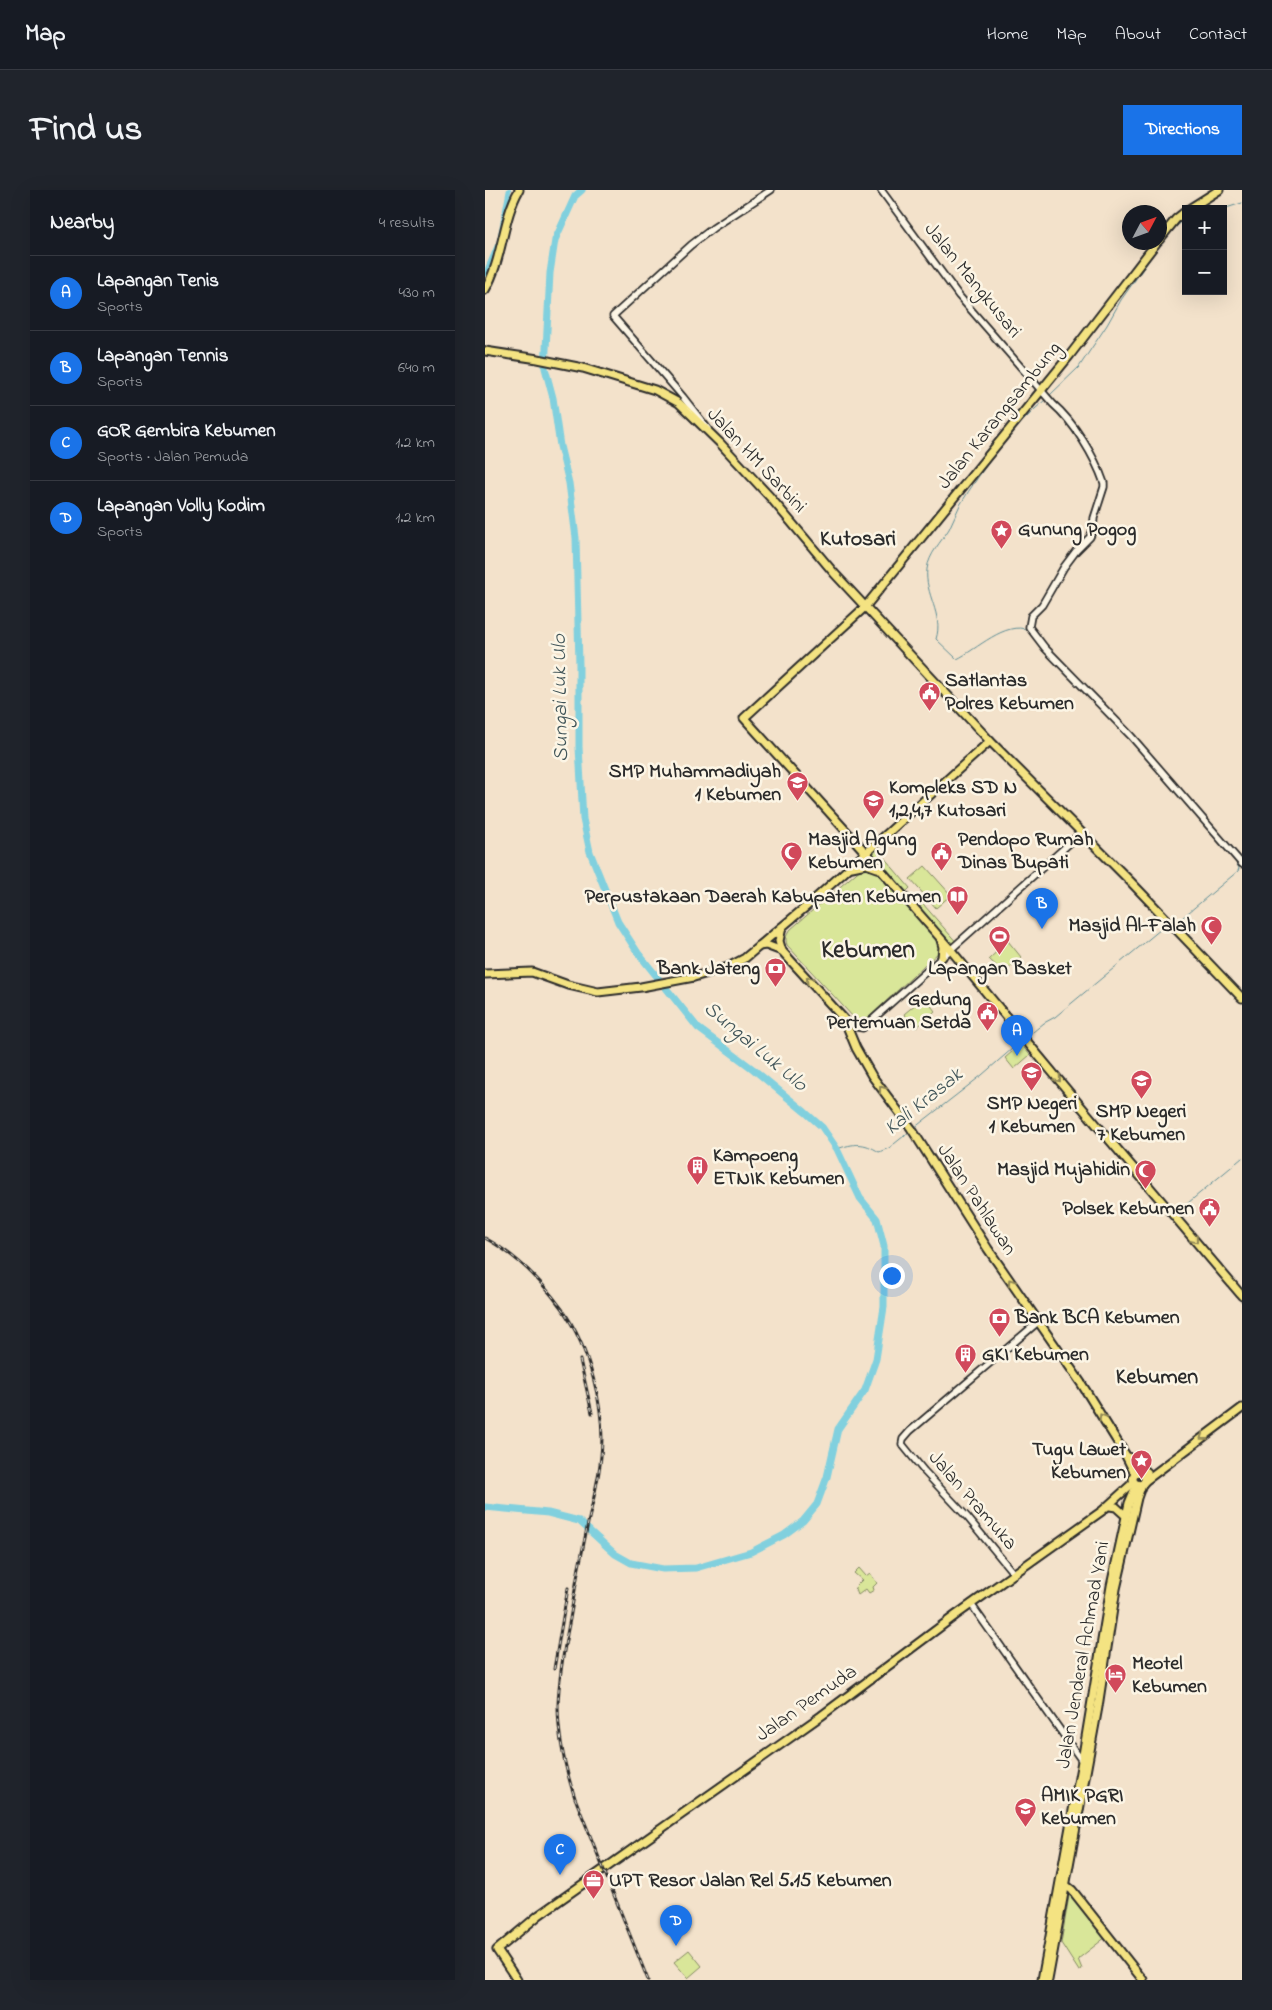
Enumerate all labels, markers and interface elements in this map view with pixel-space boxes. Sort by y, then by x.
text: Map [25,17,66,52]
text: Home [987,22,1028,48]
text: Map [1056,22,1087,48]
text: About [1115,22,1161,48]
text: Contact [1189,22,1247,48]
text: Find us [30,105,142,156]
button: Directions [1123,105,1242,155]
north arrow [1122,205,1167,250]
map controls [1182,205,1227,295]
button: + [1182,205,1227,250]
text: Nearby [50,208,114,238]
text: 4 results [379,211,435,235]
street label: Jalan Mangkusari [915,217,1028,346]
button: − [1182,250,1227,295]
text: Lapangan Tenis [97,268,219,295]
text: A [61,281,71,305]
text: 430 m [398,281,435,305]
text: Sports [97,295,143,319]
street label: Jalan Karangsambung [931,336,1070,497]
text: Lapangan Tennis [97,343,228,370]
text: B [61,356,71,380]
text: 640 m [398,356,435,380]
text: Sports [97,370,143,394]
street label: Jalan HM Sarbini [699,401,813,521]
text: GOR Gembira Kebumen [97,418,276,445]
text: C [62,431,70,455]
text: 1.2 km [395,431,435,455]
text: Sports · Jalan Pemuda [97,445,248,469]
text: Lapangan Volly Kodim [97,493,265,520]
text: D [60,506,72,530]
text: 1.2 km [395,506,435,530]
place label: Gunung Pogog [1018,516,1136,546]
place icon: Gunung Pogog [990,518,1014,549]
text: Sports [97,520,143,544]
district label: Kutosari [820,524,896,556]
water label: Sungai Luk Ulo [545,633,578,762]
place label: Satlantas Polres Kebumen [945,667,1074,719]
public building icon: Satlantas Polres Kebumen [917,680,941,711]
place label: SMP Muhammadiyah 1 Kebumen [609,758,781,810]
school or university icon: SMP Muhammadiyah 1 Kebumen [785,771,809,802]
place label: Kompleks SD N 1,2,4,7 Kutosari [889,774,1017,826]
school or university icon: Kompleks SD N 1,2,4,7 Kutosari [861,788,885,819]
place label: Masjid Agung Kebumen [808,826,917,878]
place label: Pendopo Rumah Dinas Bupati [957,826,1093,878]
mosque icon: Masjid Agung Kebumen [780,840,804,871]
public building icon: Pendopo Rumah Dinas Bupati [930,840,954,871]
place label: Perpustakaan Daerah Kabupaten Kebumen [585,883,941,912]
library icon: Perpustakaan Daerah Kabupaten Kebumen [945,885,969,916]
pin: B [1026,888,1058,929]
place label: Masjid Al-Falah [1068,912,1196,941]
mosque icon: Masjid Al-Falah [1200,914,1224,945]
sports icon: Lapangan Basket [988,925,1012,956]
district label: Kebumen [821,933,915,969]
place label: Bank Jateng [656,955,760,985]
place label: Lapangan Basket [928,955,1072,985]
bank icon: Bank Jateng [764,957,788,988]
one-way arrow [806,977,815,986]
place label: Gedung Pertemuan Setda [827,986,971,1038]
water label: Sungai Luk Ulo [696,995,814,1101]
public building icon: Gedung Pertemuan Setda [975,1000,999,1031]
pin: A [1001,1015,1033,1056]
water label: Kali Krasak [878,1060,970,1143]
school or university icon: SMP Negeri 1 Kebumen [1020,1060,1044,1091]
school or university icon: SMP Negeri 7 Kebumen [1129,1068,1153,1099]
one-way arrow [1052,1073,1061,1082]
one-way arrow [879,1085,888,1095]
place label: SMP Negeri 1 Kebumen [987,1090,1078,1142]
place label: SMP Negeri 7 Kebumen [1096,1098,1187,1150]
street label: Jalan Pahlawan [929,1138,1023,1262]
place label: Kampoeng ETNIK Kebumen [713,1142,845,1194]
building icon: Kampoeng ETNIK Kebumen [685,1155,709,1186]
place label: Masjid Mujahidin [997,1156,1130,1185]
mosque icon: Masjid Mujahidin [1134,1158,1158,1189]
place label: Polsek Kebumen [1063,1195,1194,1224]
public building icon: Polsek Kebumen [1198,1197,1222,1228]
one-way arrow [1190,1235,1199,1244]
your location [879,1263,905,1289]
one-way arrow [1008,1279,1017,1288]
place label: Bank BCA Kebumen [1014,1304,1180,1333]
bank icon: Bank BCA Kebumen [987,1306,1011,1337]
place label: GKI Kebumen [982,1341,1089,1370]
building icon: GKI Kebumen [954,1343,978,1374]
district label: Kebumen [1116,1362,1198,1394]
one-way arrow [1099,1413,1108,1423]
one-way arrow [1199,1431,1209,1440]
place label: Tugu Lawet Kebumen [1032,1436,1126,1488]
street label: Jalan Pramuka [921,1445,1023,1557]
place icon: Tugu Lawet Kebumen [1130,1449,1154,1480]
street label: Jalan Jenderal Achmad Yani [1050,1539,1118,1771]
place label: Meotel Kebumen [1132,1650,1207,1702]
street label: Jalan Pemuda [750,1658,864,1750]
hotel icon: Meotel Kebumen [1104,1663,1128,1694]
place label: AMIK PGRI Kebumen [1041,1782,1124,1834]
school or university icon: AMIK PGRI Kebumen [1013,1796,1037,1827]
pin: C [544,1834,576,1875]
place label: UPT Resor Jalan Rel 5.15 Kebumen [609,1867,892,1896]
office icon: UPT Resor Jalan Rel 5.15 Kebumen [581,1869,605,1900]
pin: D [660,1905,692,1946]

